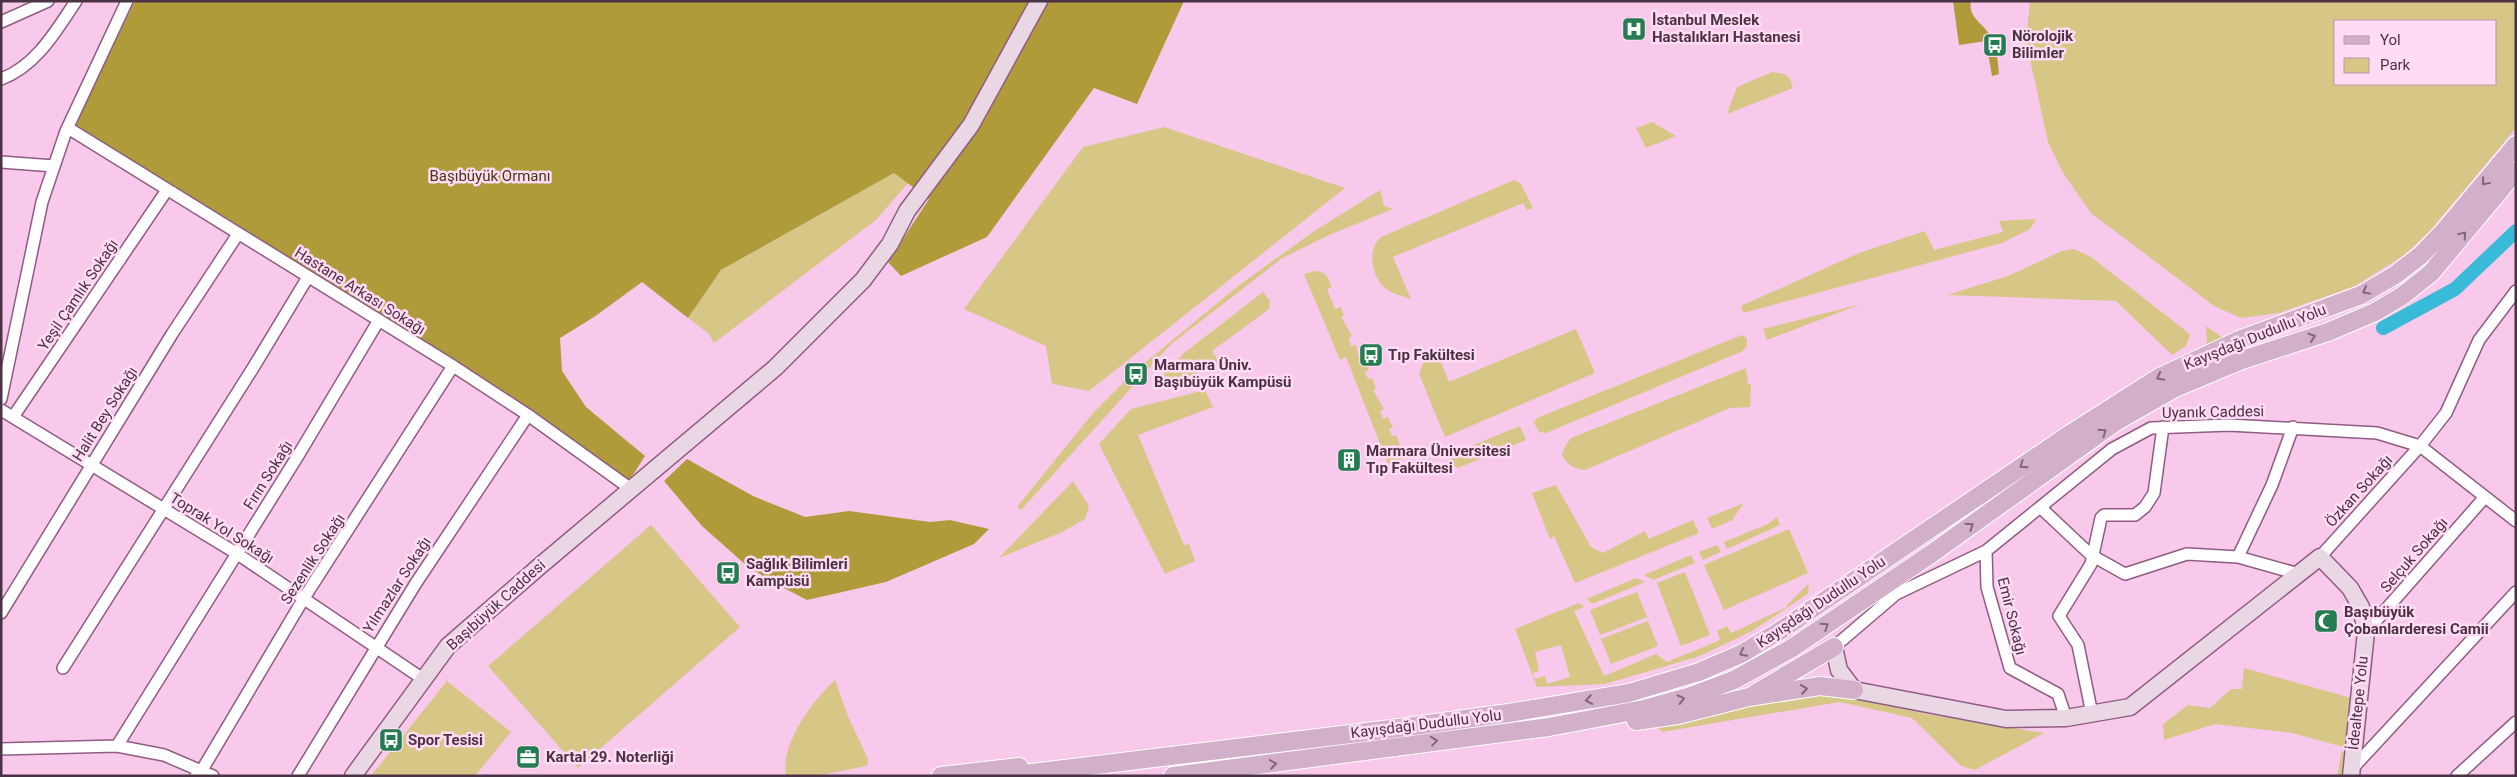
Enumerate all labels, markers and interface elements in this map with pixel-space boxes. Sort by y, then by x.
place label: İstanbul Meslek Hastalıkları Hastanesi [1652,11,1800,46]
hospital icon: İstanbul Meslek Hastalıkları Hastanesi [1621,16,1647,42]
legend [2334,20,2497,85]
place label: Nörolojik Bilimler [2012,27,2074,62]
text: Yol [2380,31,2401,49]
bus stop icon: Nörolojik Bilimler [1982,32,2008,58]
text: Park [2380,56,2411,74]
park label: Başıbüyük Ormanı [429,167,551,185]
one-way arrow [2482,177,2491,186]
one-way arrow [2457,232,2466,241]
street label: Yeşil Çamlık Sokağı [34,236,122,354]
street label: Hastane Arkası Sokağı [291,243,429,339]
one-way arrow [2363,285,2372,295]
street label: Kayışdağı Dudullu Yolu [2181,300,2329,374]
one-way arrow [2308,333,2316,343]
bus stop icon: Tıp Fakültesi [1358,342,1384,368]
place label: Tıp Fakültesi [1388,346,1475,364]
place label: Marmara Üniv. Başıbüyük Kampüsü [1154,356,1291,391]
bus stop icon: Marmara Üniv. Başıbüyük Kampüsü [1123,361,1149,387]
street label: Halit Bey Sokağı [69,363,141,465]
one-way arrow [2156,371,2165,381]
street label: Uyanık Caddesi [2162,402,2264,422]
one-way arrow [2097,429,2106,437]
street label: Fırın Sokağı [240,437,296,513]
place label: Marmara Üniversitesi Tıp Fakültesi [1366,442,1511,477]
building icon: Marmara Üniversitesi Tıp Fakültesi [1336,447,1362,473]
street label: Özkan Sokağı [2322,451,2396,531]
one-way arrow [2020,459,2029,468]
street label: Toprak Yol Sokağı [167,489,277,567]
street label: Sezenlik Sokağı [277,510,349,608]
street label: Selçuk Sokağı [2377,514,2451,596]
one-way arrow [1964,523,1974,532]
street label: Yılmazlar Sokağı [359,534,435,636]
street label: Kayışdağı Dudullu Yolu [1753,552,1889,652]
place label: Sağlık Bilimleri Kampüsü [746,555,848,590]
street label: Başıbüyük Caddesi [443,556,549,654]
bus stop icon: Sağlık Bilimleri Kampüsü [715,560,741,586]
street label: Emir Sokağı [1994,575,2030,657]
place label: Başıbüyük Çobanlarderesi Camii [2344,603,2489,638]
mosque icon: Başıbüyük Çobanlarderesi Camii [2313,608,2339,634]
one-way arrow [1819,623,1828,632]
one-way arrow [1739,646,1748,656]
street label: İdealtepe Yolu [2344,655,2372,751]
one-way arrow [1800,684,1808,695]
one-way arrow [1584,694,1592,705]
one-way arrow [1676,695,1684,705]
street label: Kayışdağı Dudullu Yolu [1350,706,1502,742]
bus stop icon: Spor Tesisi [378,727,404,753]
place label: Spor Tesisi [408,731,483,749]
one-way arrow [1430,737,1439,747]
office icon: Kartal 29. Noterliği [515,744,541,770]
place label: Kartal 29. Noterliği [546,748,674,766]
one-way arrow [1269,759,1278,769]

